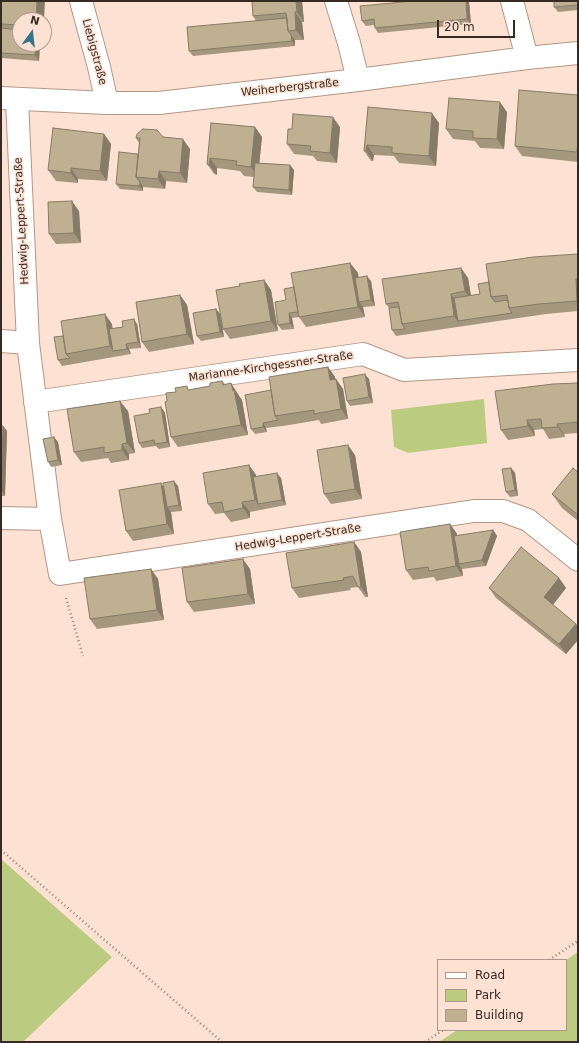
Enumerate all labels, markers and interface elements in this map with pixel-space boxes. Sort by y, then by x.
north arrow [12,12,52,52]
scale bar [439,12,517,38]
text: N [29,13,41,28]
street label: Liebigstraße [79,17,109,87]
text: 20 m [444,20,475,34]
street label: Weiherbergstraße [240,76,340,100]
street label: Hedwig-Leppert-Straße [12,157,32,285]
street label: Marianne-Kirchgessner-Straße [188,349,354,385]
street label: Hedwig-Leppert-Straße [234,522,362,554]
legend [437,959,567,1031]
text: Road [475,968,505,982]
text: Park [475,988,501,1002]
text: Building [475,1008,524,1022]

